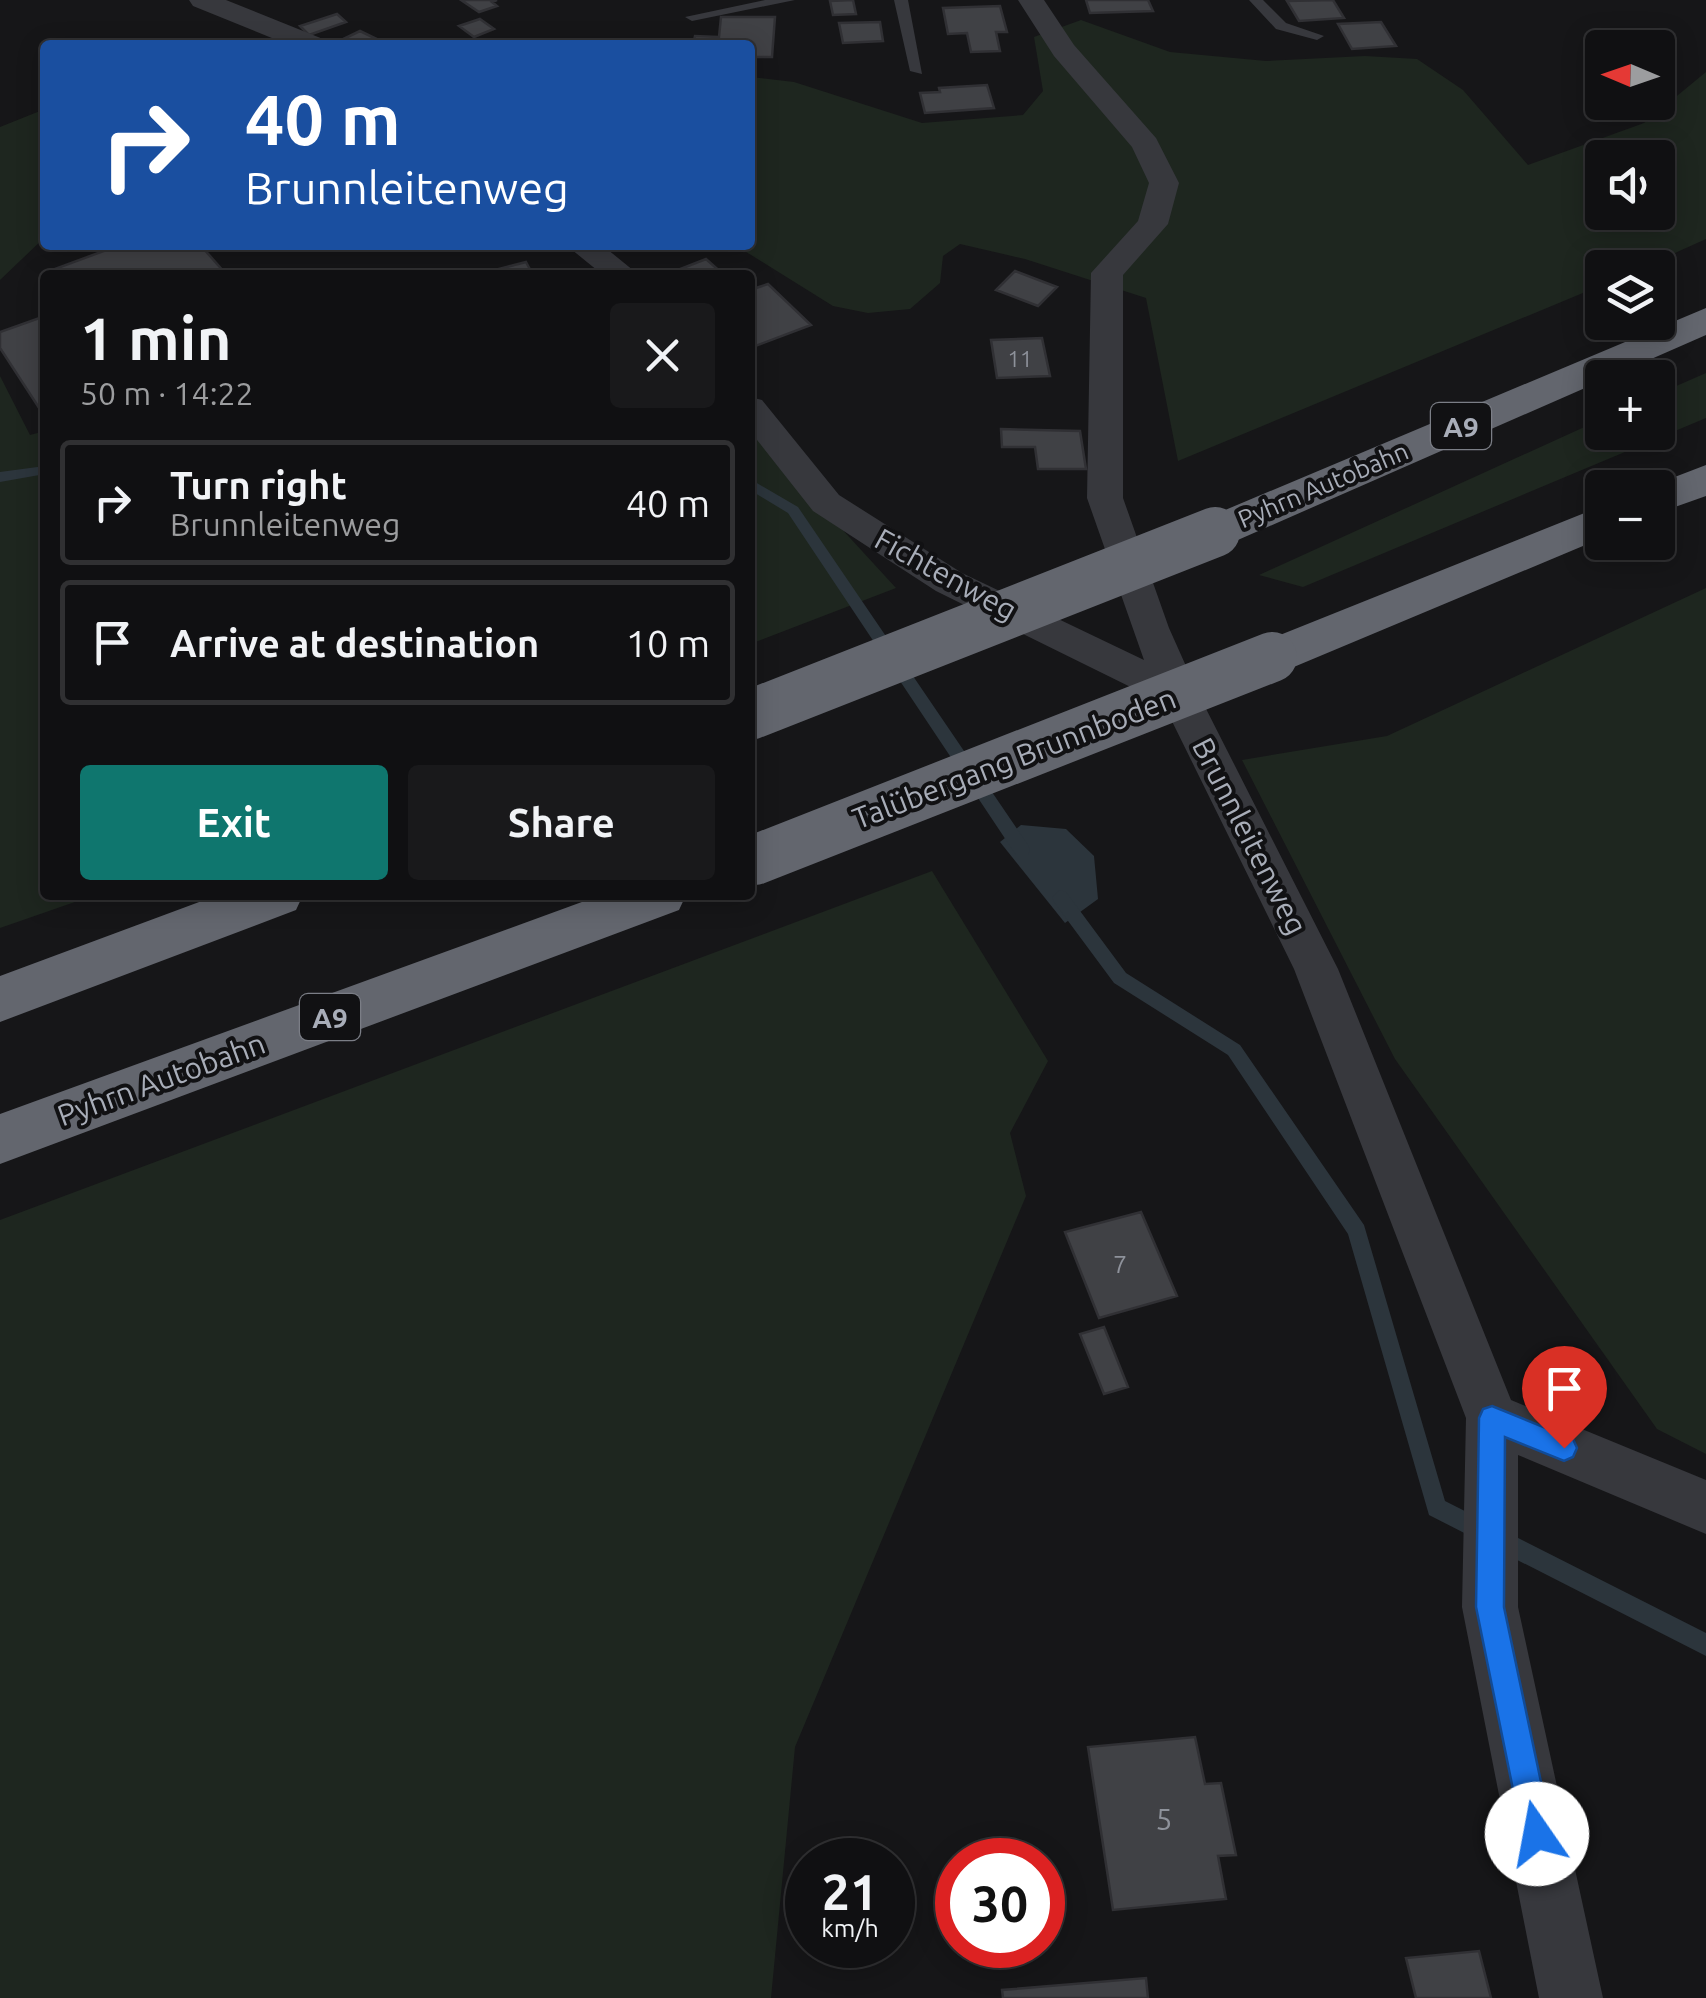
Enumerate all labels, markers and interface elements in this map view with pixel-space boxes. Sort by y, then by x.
north arrow [1585,30,1675,120]
map controls [1585,30,1675,560]
icon: right [80,80,210,210]
text: 40 m [245,80,401,158]
button: sound [1585,140,1675,230]
text: Brunnleitenweg [245,162,569,213]
button: layers [1585,250,1675,340]
button: close [610,303,715,408]
text: 1 min [80,304,232,371]
house number: 11 [1008,346,1032,371]
button: + [1585,360,1675,450]
text: 50 m · 14:22 [80,375,254,411]
road number: A9 [1431,403,1491,449]
street label: Pyhrn Autobahn [1234,437,1412,533]
text: Turn right [170,464,347,506]
button: − [1585,470,1675,560]
icon: right [85,475,140,530]
text: 40 m [626,482,710,524]
text: Brunnleitenweg [170,506,400,542]
street label: Fichtenweg [869,521,1023,627]
icon: arrive [85,615,140,670]
text: Arrive at destination [170,622,539,664]
text: 10 m [626,622,710,664]
street label: Talübergang Brunnboden [848,681,1180,835]
street label: Brunnleitenweg [1186,732,1314,940]
button: Exit [80,765,388,880]
button: Share [408,765,715,880]
road number: A9 [300,994,360,1040]
street label: Pyhrn Autobahn [53,1026,269,1132]
house number: 7 [1113,1250,1127,1278]
pin [1522,1346,1607,1449]
icon: arrive [1537,1361,1592,1416]
position arrow [1485,1782,1589,1886]
house number: 5 [1156,1802,1172,1836]
speed limit sign: 30 [935,1838,1065,1968]
text: 21 [822,1863,878,1919]
text: km/h [821,1914,879,1942]

